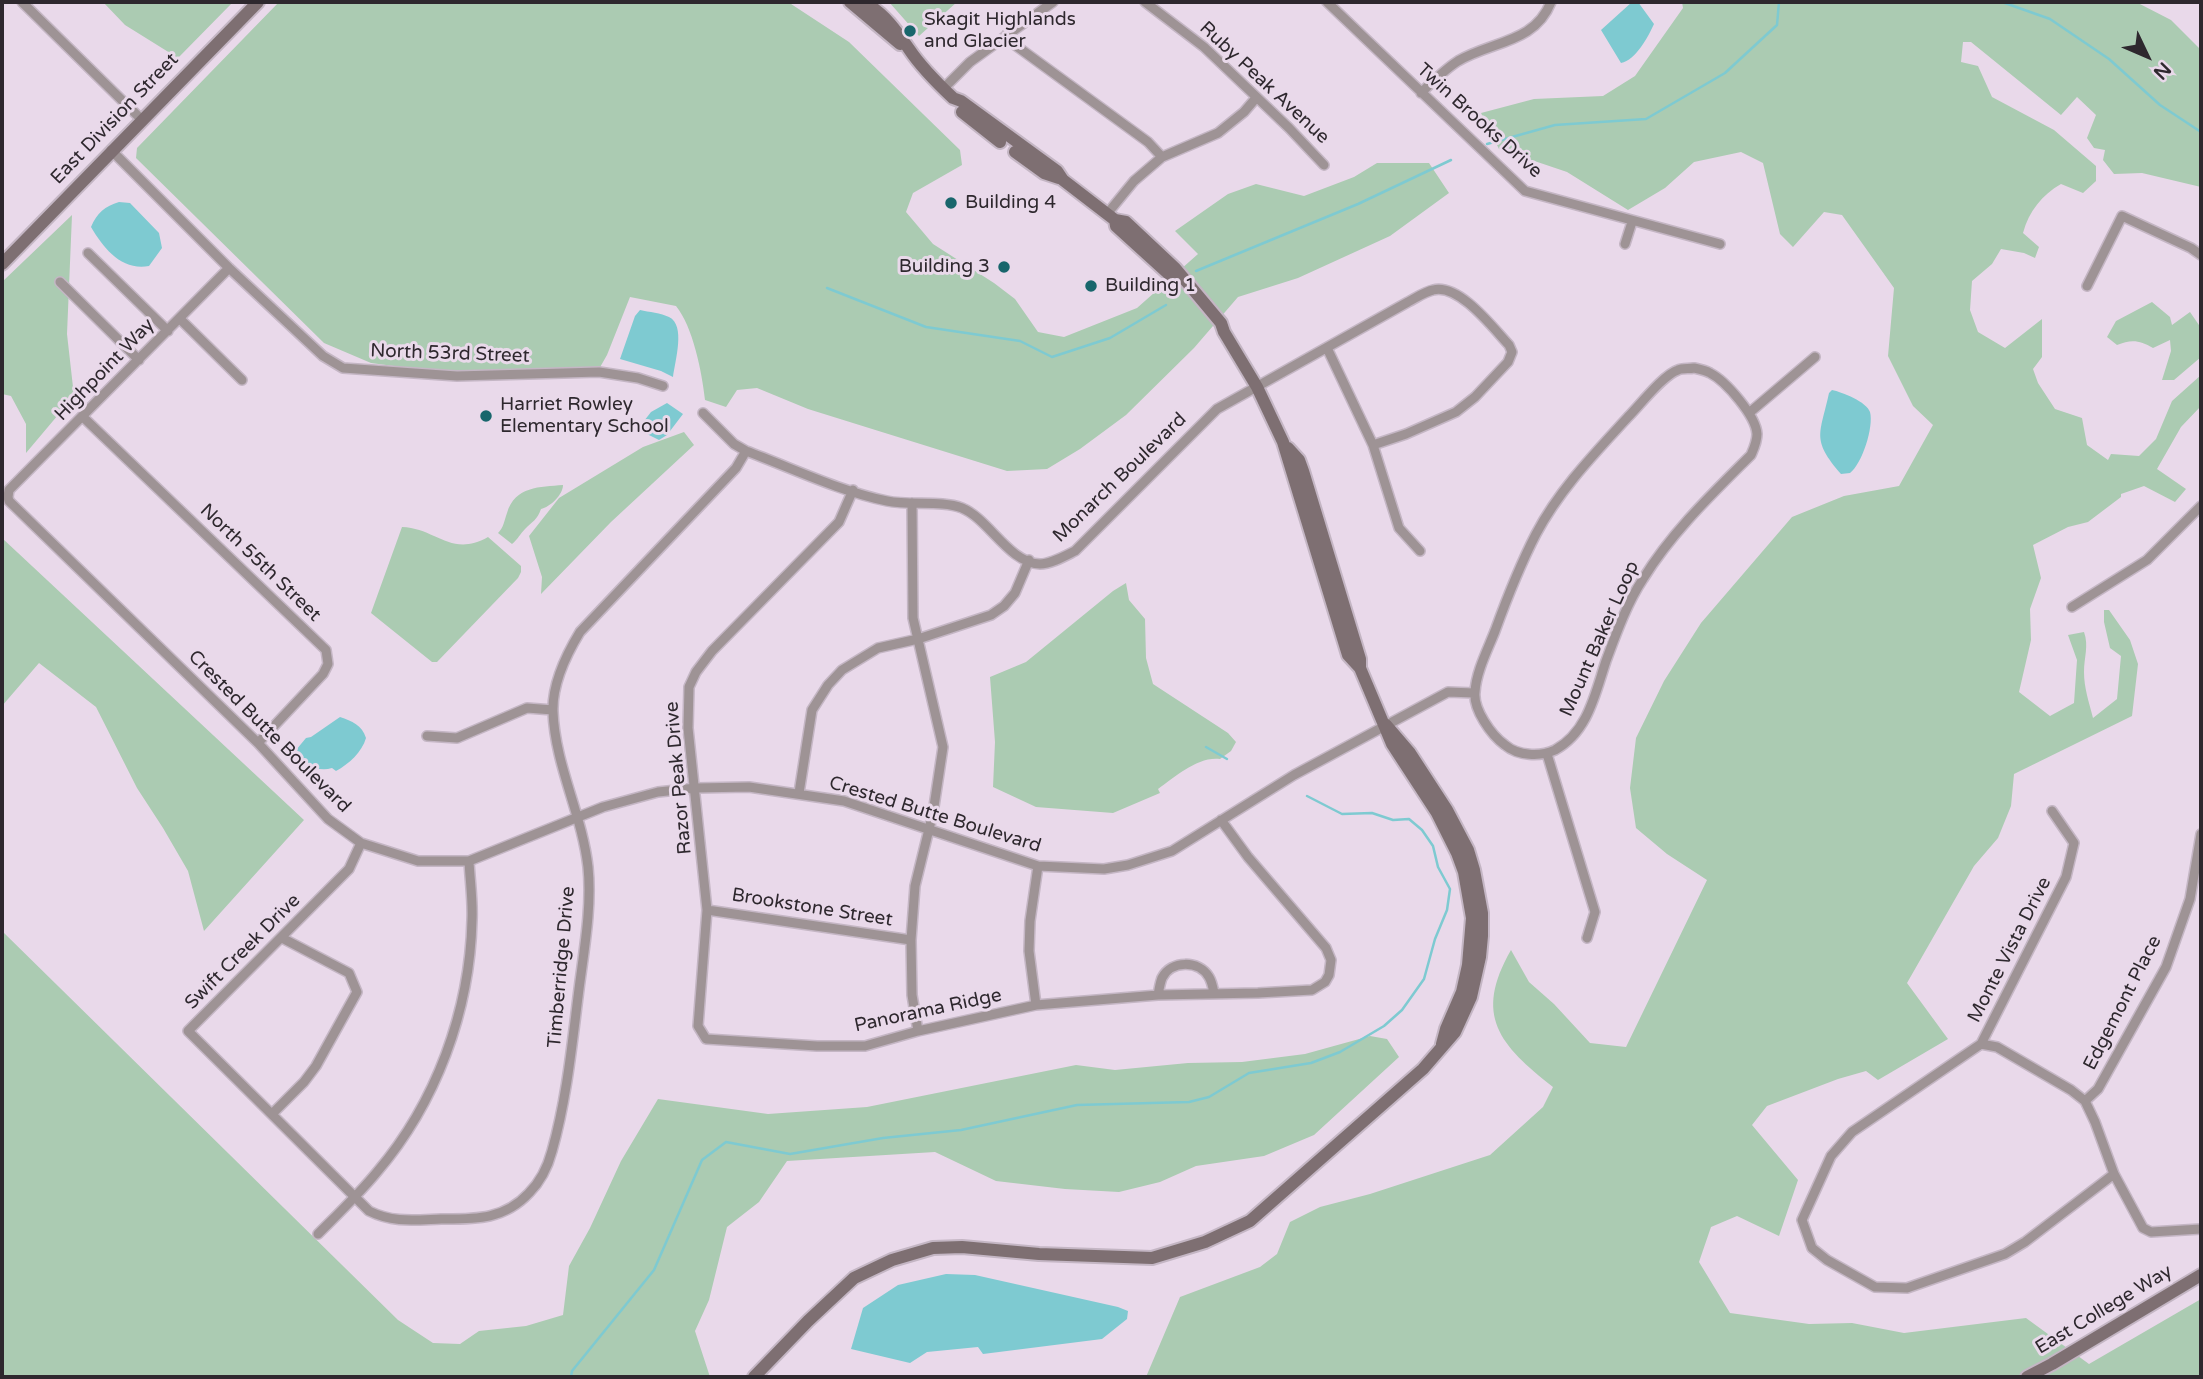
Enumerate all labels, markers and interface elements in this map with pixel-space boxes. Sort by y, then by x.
place label: Skagit Highlands and Glacier [924,9,1076,53]
street label: Ruby Peak Avenue [1194,17,1334,149]
north arrow [2112,21,2182,91]
marker: Skagit Highlands and Glacier [902,23,918,39]
street label: East Division Street [46,49,184,189]
text: N [2149,57,2175,84]
street label: Twin Brooks Drive [1412,59,1546,183]
place label: Building 4 [965,192,1056,214]
marker: Building 4 [943,195,959,211]
place label: Building 3 [899,256,990,278]
marker: Building 3 [996,259,1012,275]
place label: Building 1 [1105,275,1196,297]
marker: Building 1 [1083,278,1099,294]
street label: Highpoint Way [50,314,160,426]
street label: North 53rd Street [370,340,530,368]
place label: Harriet Rowley Elementary School [500,394,669,438]
marker: Harriet Rowley Elementary School [478,408,494,424]
street label: Monarch Boulevard [1049,408,1191,548]
street label: North 55th Street [195,499,325,627]
street label: Mount Baker Loop [1555,558,1645,720]
street label: Crested Butte Boulevard [183,646,355,818]
street label: Razor Peak Drive [661,701,697,855]
street label: Crested Butte Boulevard [826,772,1044,858]
street label: Monte Vista Drive [1963,873,2057,1027]
street label: Brookstone Street [730,884,894,932]
street label: Timberridge Drive [544,885,580,1049]
street label: Swift Creek Drive [181,890,305,1014]
street label: Edgemont Place [2079,932,2167,1074]
street label: Panorama Ridge [852,984,1004,1038]
street label: East College Way [2032,1260,2176,1360]

